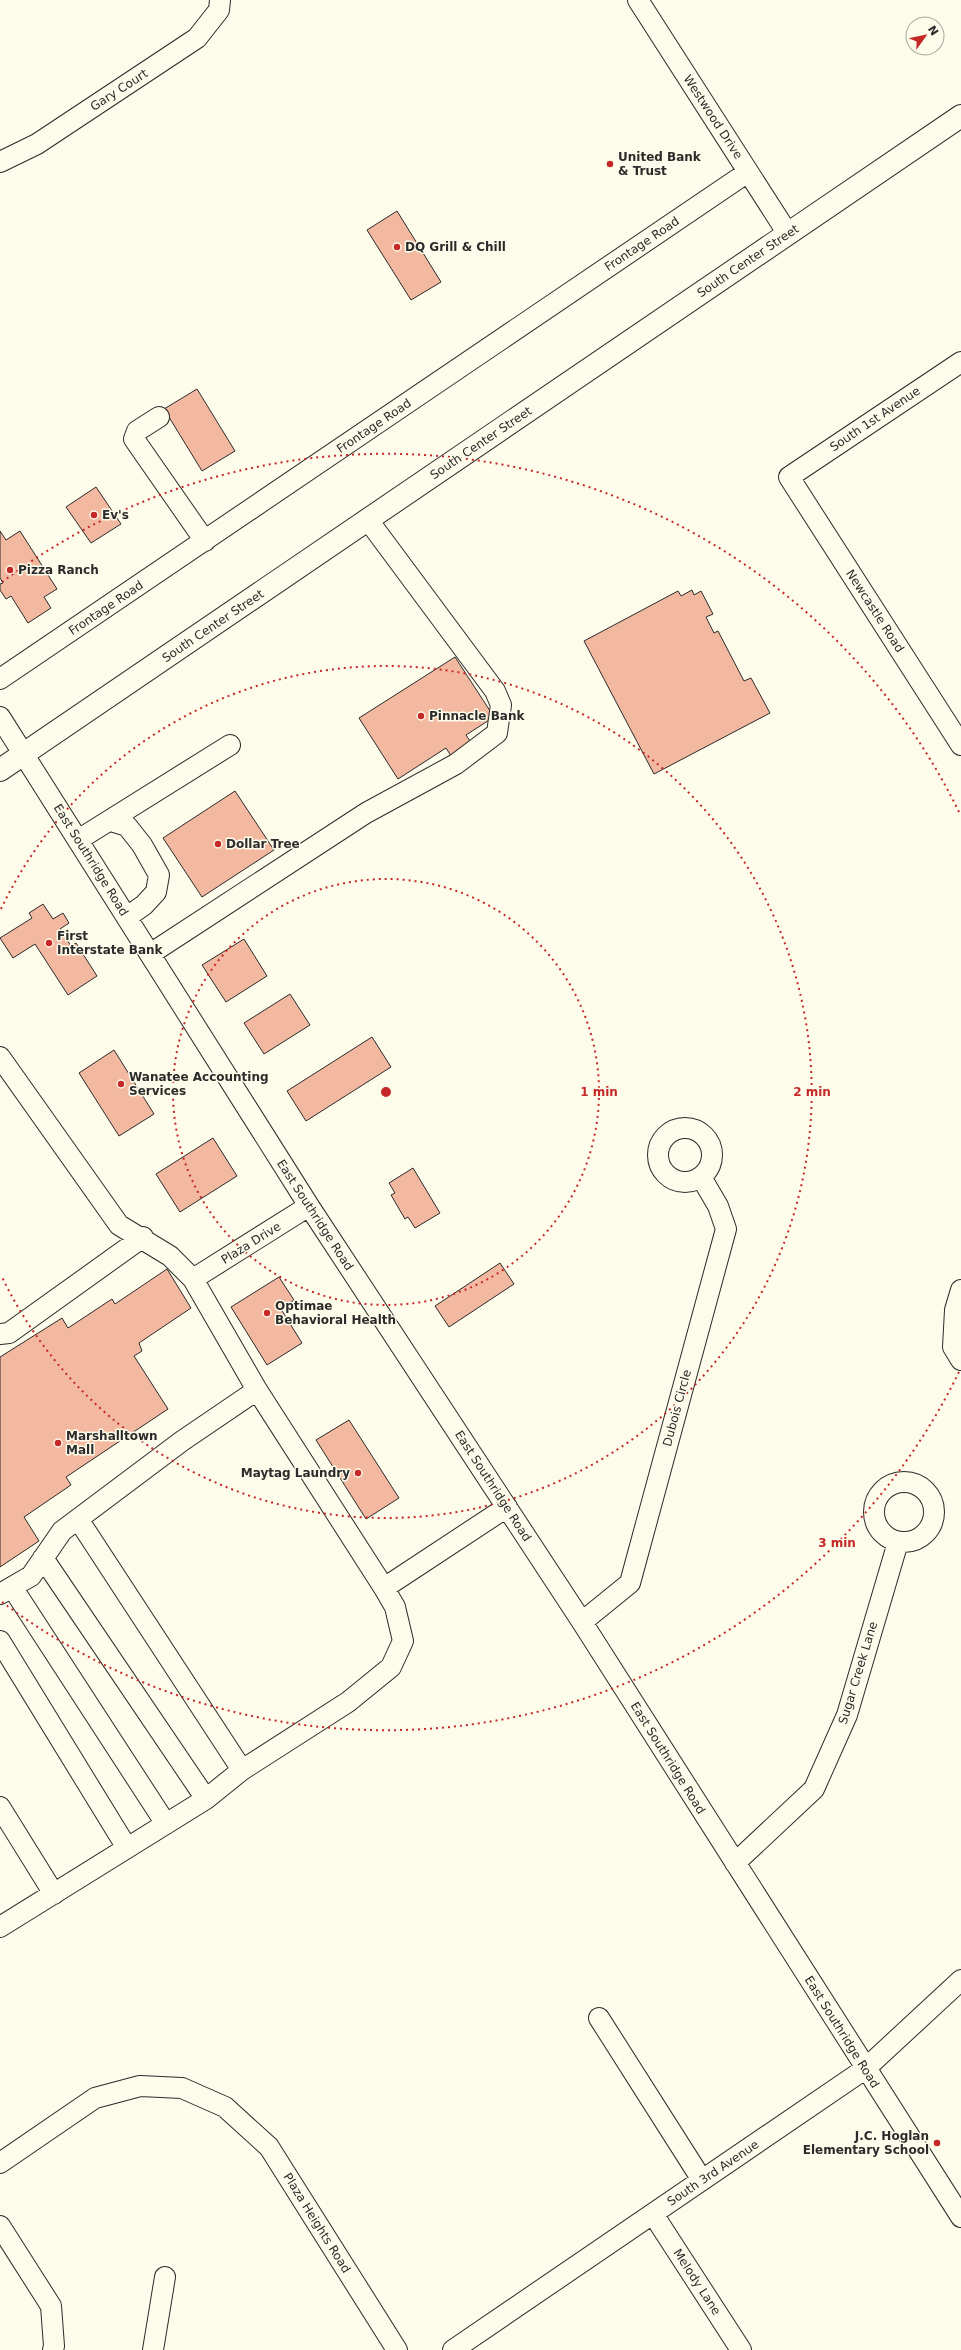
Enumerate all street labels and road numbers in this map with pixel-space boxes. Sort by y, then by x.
street label: Gary Court [88,66,151,114]
street label: Westwood Drive [681,72,745,162]
street label: Frontage Road [602,214,682,274]
street label: South Center Street [695,222,802,300]
street label: South 1st Avenue [827,384,923,454]
street label: Frontage Road [334,396,414,456]
street label: South Center Street [428,404,535,482]
street label: Newcastle Road [843,567,907,655]
street label: Frontage Road [66,578,146,638]
street label: South Center Street [160,587,267,665]
street label: East Southridge Road [51,801,131,919]
street label: East Southridge Road [274,1157,356,1273]
street label: Plaza Drive [219,1219,283,1267]
street label: Dubois Circle [660,1368,694,1448]
street label: East Southridge Road [452,1428,534,1544]
street label: Sugar Creek Lane [836,1620,880,1726]
street label: East Southridge Road [628,1699,708,1817]
street label: East Southridge Road [802,1973,882,2091]
street label: South 3rd Avenue [665,2137,761,2209]
street label: Plaza Heights Road [281,2170,353,2276]
street label: Melody Lane [670,2246,724,2318]

